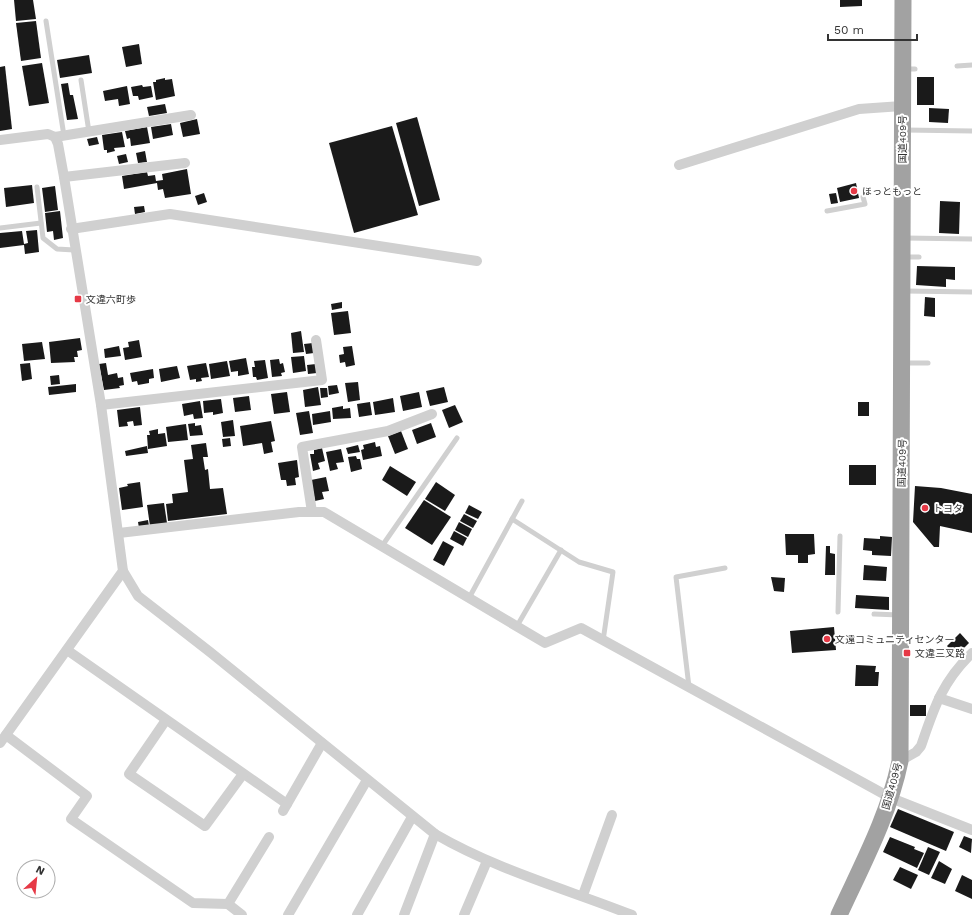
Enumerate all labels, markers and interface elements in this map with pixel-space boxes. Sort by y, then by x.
scale bar [828,16,917,42]
text: 50 m [834,23,864,37]
street label: 国道409号 [897,115,908,163]
marker: ほっともっと [849,186,859,196]
place label: ほっともっと [862,186,922,197]
marker: 文違六町歩 [73,294,83,304]
place label: 文違六町歩 [86,294,136,305]
street label: 国道409号 [896,439,908,487]
marker: トヨタ [920,503,930,513]
place label: トヨタ [933,503,963,514]
marker: 文遠コミュニティセンター [822,634,832,644]
place label: 文遠コミュニティセンター [835,634,954,645]
marker: 文違三叉路 [902,648,912,658]
place label: 文違三叉路 [915,648,965,659]
street label: 国道409号 [880,761,904,811]
north arrow [16,859,56,899]
text: N [34,863,47,878]

